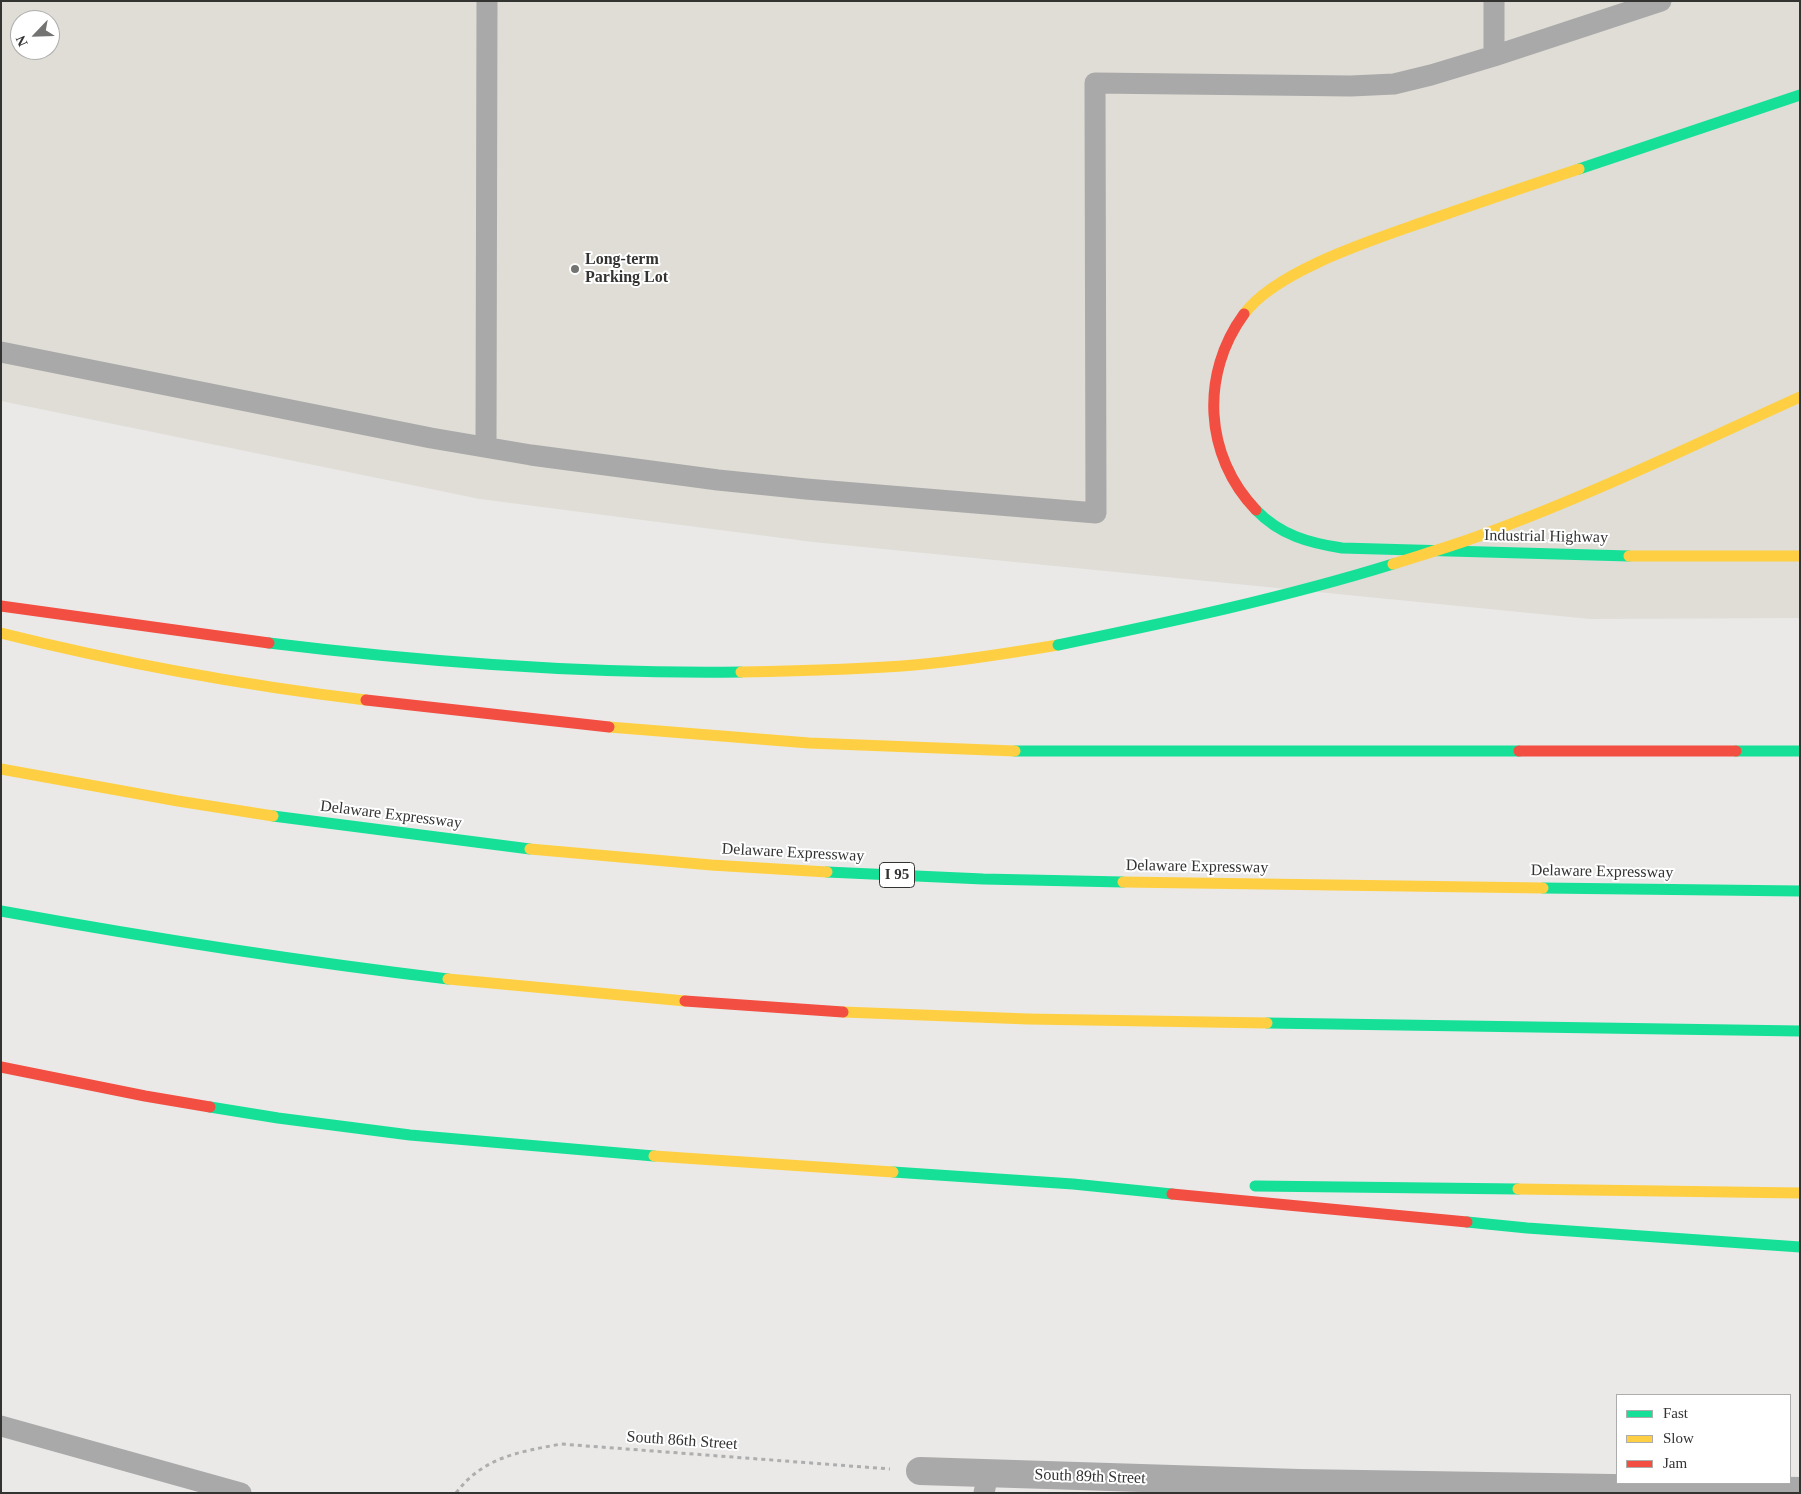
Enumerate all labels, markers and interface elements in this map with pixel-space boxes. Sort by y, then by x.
north arrow [10,10,60,60]
text: N [13,33,31,49]
place label: Long-term Parking Lot [585,250,668,288]
marker: Long-term Parking Lot [569,263,581,275]
street label: Industrial Highway [1484,526,1608,548]
street label: Delaware Expressway [319,797,463,833]
street label: Delaware Expressway [721,840,865,866]
street label: Delaware Expressway [1126,856,1268,878]
street label: Delaware Expressway [1531,861,1673,883]
road number: I 95 [880,862,914,888]
legend [1616,1394,1791,1484]
text: Fast [1663,1405,1688,1421]
street label: South 86th Street [626,1428,738,1454]
text: Slow [1663,1430,1694,1446]
text: Jam [1663,1455,1687,1471]
street label: South 89th Street [1034,1465,1146,1489]

